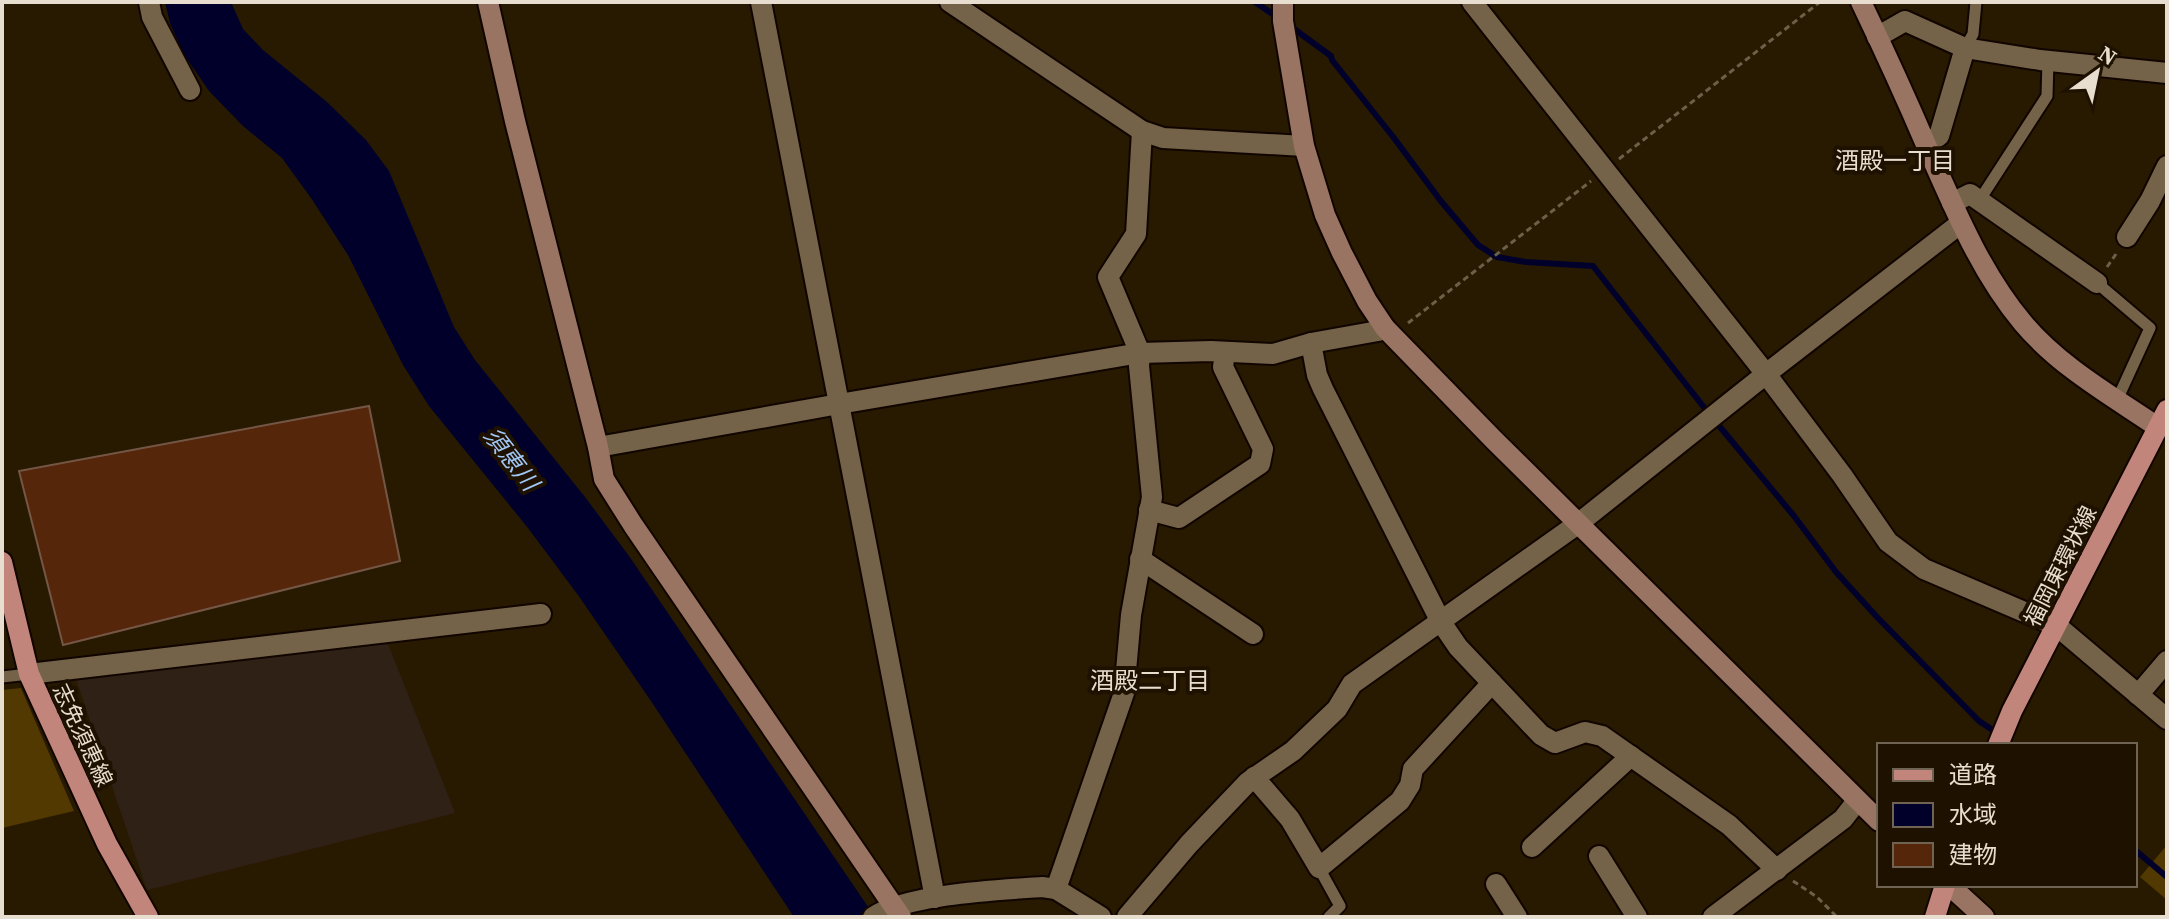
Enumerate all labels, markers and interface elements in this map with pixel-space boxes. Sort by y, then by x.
north arrow [2057,32,2137,112]
text: N [2093,38,2123,72]
district label: 酒殿一丁目 [1835,144,1955,177]
water label: 須恵川 [476,420,548,500]
street label: 福岡東環状線 [2017,500,2103,632]
district label: 酒殿二丁目 [1090,664,1210,697]
street label: 志免須恵線 [46,679,120,791]
legend [1877,743,2137,887]
text: 道路 [1949,758,1997,791]
text: 水域 [1949,798,1997,831]
text: 建物 [1949,838,1997,871]

